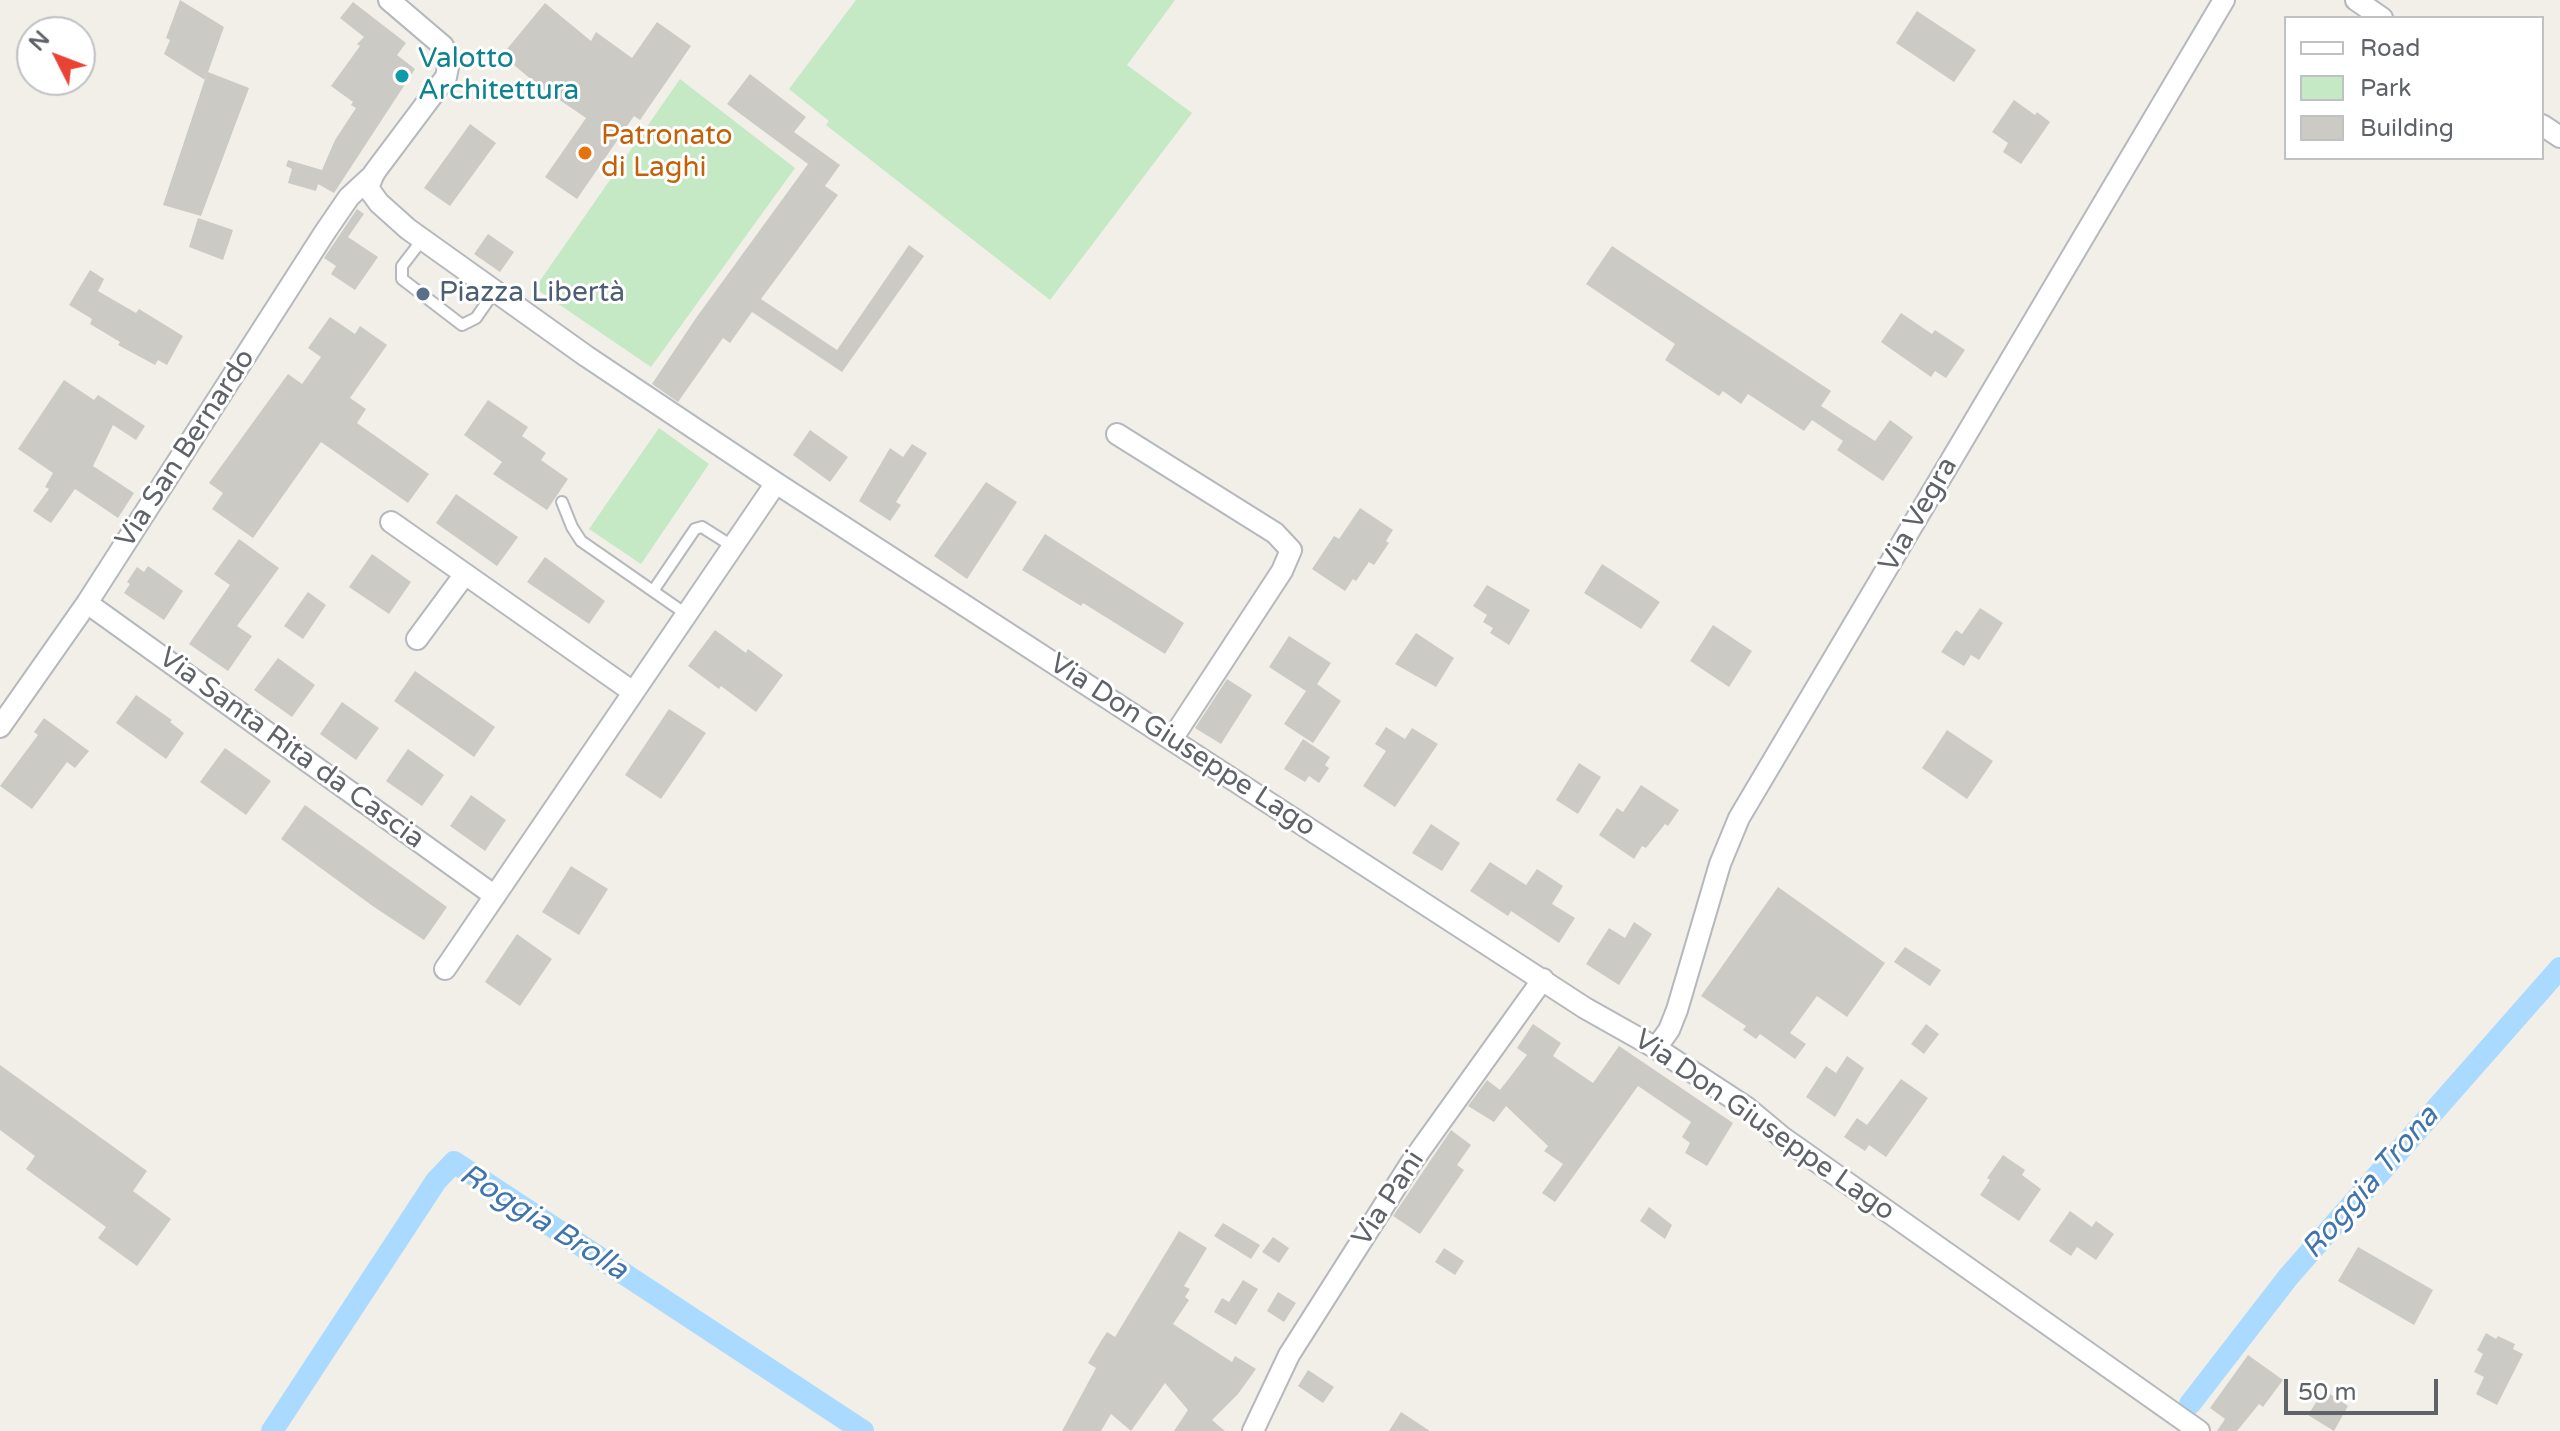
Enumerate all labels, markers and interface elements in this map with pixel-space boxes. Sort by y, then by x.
north arrow [16,16,96,96]
legend [2284,16,2544,160]
text: N [24,26,55,57]
text: Road [2360,34,2420,63]
place label: Valotto Architettura [418,43,579,109]
marker: Valotto Architettura [393,67,411,85]
text: Park [2360,74,2411,103]
text: Building [2360,114,2454,143]
place label: Patronato di Laghi [601,120,732,186]
marker: Patronato di Laghi [576,144,594,162]
place label: Piazza Libertà [439,277,625,311]
marker: Piazza Libertà [414,285,432,303]
street label: Via San Bernardo [109,343,263,555]
street label: Via Vegra [1873,452,1965,578]
street label: Via Santa Rita da Cascia [152,641,430,857]
street label: Via Don Giuseppe Lago [1043,647,1321,845]
street label: Via Don Giuseppe Lago [1627,1023,1901,1229]
water label: Roggia Trona [2295,1099,2447,1267]
street label: Via Pani [1346,1145,1432,1253]
water label: Roggia Brolla [452,1157,634,1289]
scale bar [2288,1363,2442,1413]
text: 50 m [2298,1378,2356,1407]

